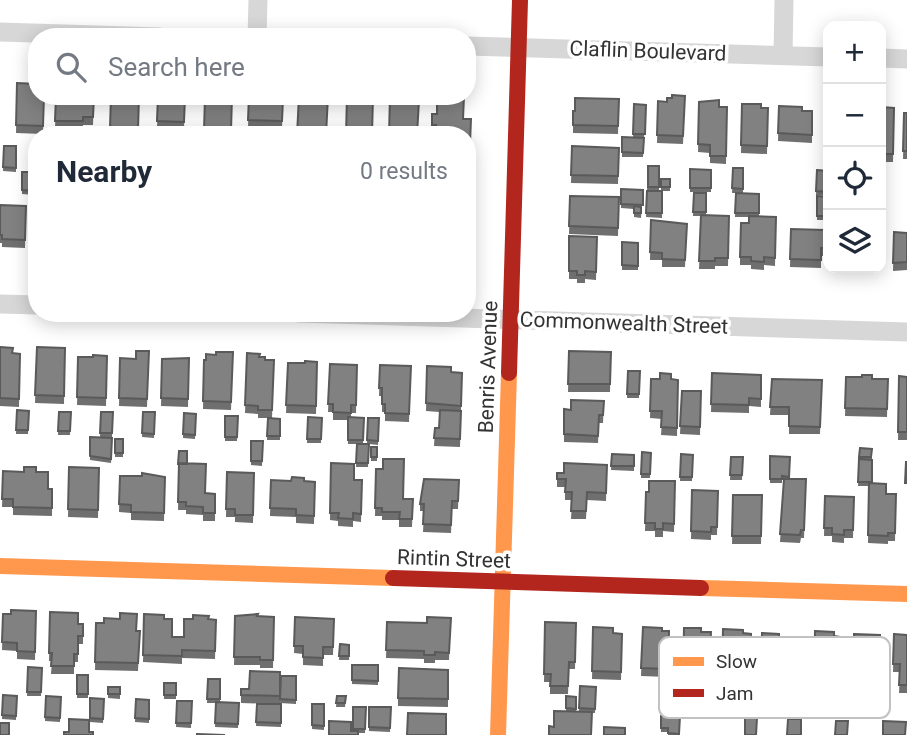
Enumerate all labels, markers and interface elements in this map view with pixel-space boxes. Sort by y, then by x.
map controls [823,21,886,273]
button: + [823,21,886,84]
search box [28,28,476,105]
street label: Claflin Boulevard [569,36,727,66]
icon: search [52,48,90,86]
text: Search here [108,52,245,82]
button: − [823,84,886,147]
button: locate [823,147,886,210]
text: Nearby [56,154,152,189]
text: 0 results [360,158,448,185]
button: layers [823,210,886,273]
street label: Benris Avenue [474,300,502,434]
street label: Commonwealth Street [519,307,729,339]
street label: Rintin Street [397,545,511,573]
legend [659,637,890,718]
text: Slow [716,650,757,673]
text: Jam [716,682,753,705]

